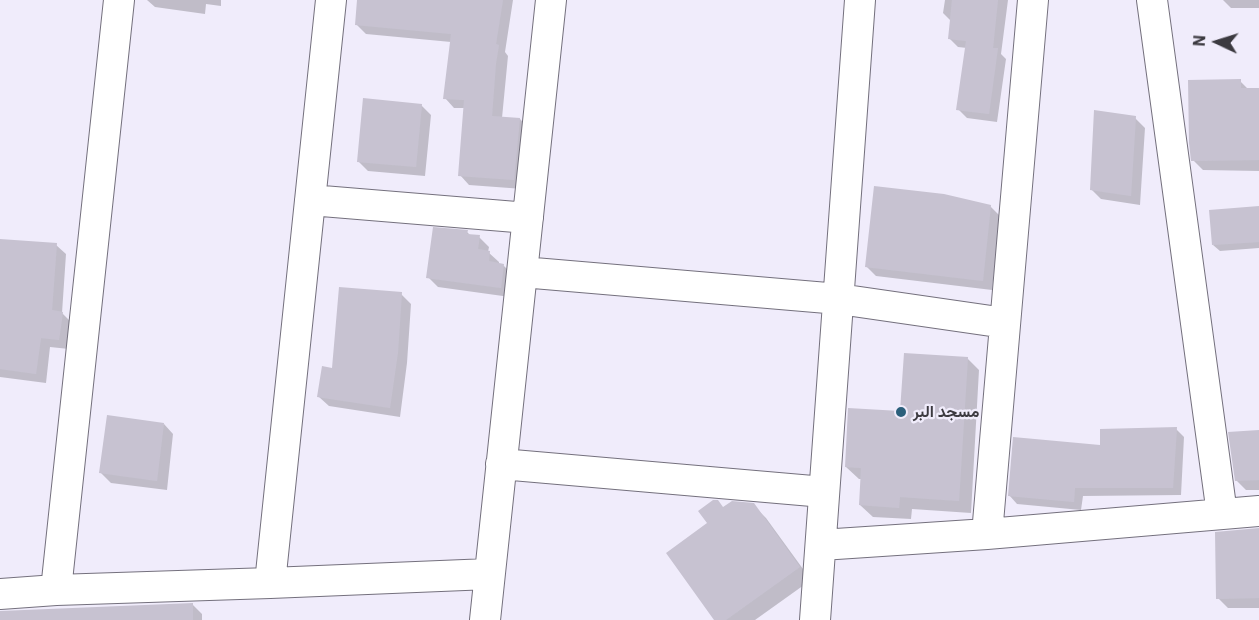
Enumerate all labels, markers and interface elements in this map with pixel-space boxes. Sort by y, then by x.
north arrow [1187,12,1247,72]
text: N [1189,34,1209,47]
place label: مسجد البر [913,402,979,422]
marker: مسجد البر [894,405,908,419]

